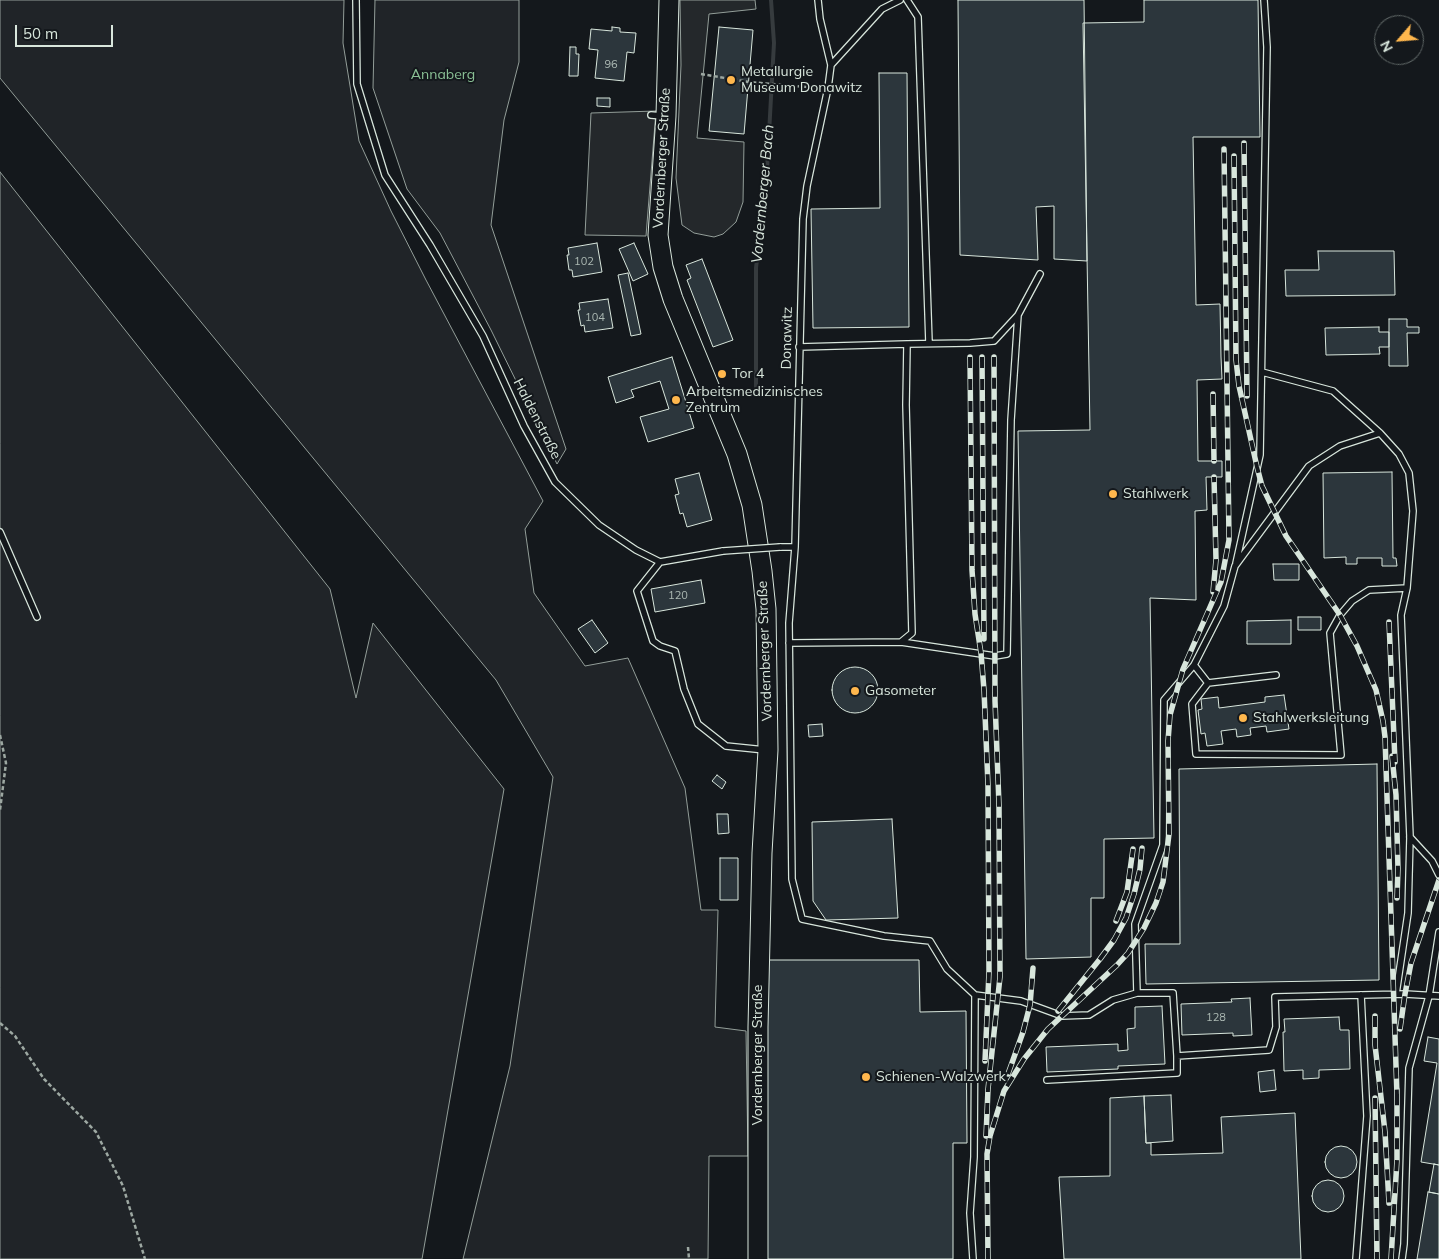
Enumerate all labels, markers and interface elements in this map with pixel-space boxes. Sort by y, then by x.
scale bar [18,15,115,47]
north arrow [1374,15,1424,65]
text: 50 m [23,24,58,43]
text: N [1376,38,1397,55]
house number: 96 [604,58,618,72]
place label: Metallurgie Museum Donawitz [741,64,862,96]
park label: Annaberg [411,67,475,83]
marker: Metallurgie Museum Donawitz [725,74,737,86]
street label: Vordernberger Straße [650,87,674,229]
water label: Vordernberger Bach [748,124,778,264]
house number: 102 [574,255,594,269]
street label: Donawitz [778,307,796,369]
house number: 104 [585,311,605,325]
place label: Tor 4 [732,366,765,382]
marker: Tor 4 [716,368,728,380]
street label: Haldenstraße [509,376,565,462]
place label: Arbeitsmedizinisches Zentrum [686,384,823,417]
marker: Arbeitsmedizinisches Zentrum [670,394,682,406]
place label: Stahlwerk [1123,486,1189,502]
marker: Stahlwerk [1107,488,1119,500]
street label: Vordernberger Straße [754,580,776,722]
house number: 120 [668,589,688,603]
place label: Gasometer [865,683,936,699]
marker: Gasometer [849,685,861,697]
place label: Stahlwerksleitung [1253,710,1369,726]
marker: Stahlwerksleitung [1237,712,1249,724]
street label: Vordernberger Straße [750,985,766,1125]
house number: 128 [1206,1011,1226,1025]
place label: Schienen-Walzwerk [876,1069,1006,1085]
marker: Schienen-Walzwerk [860,1071,872,1083]

